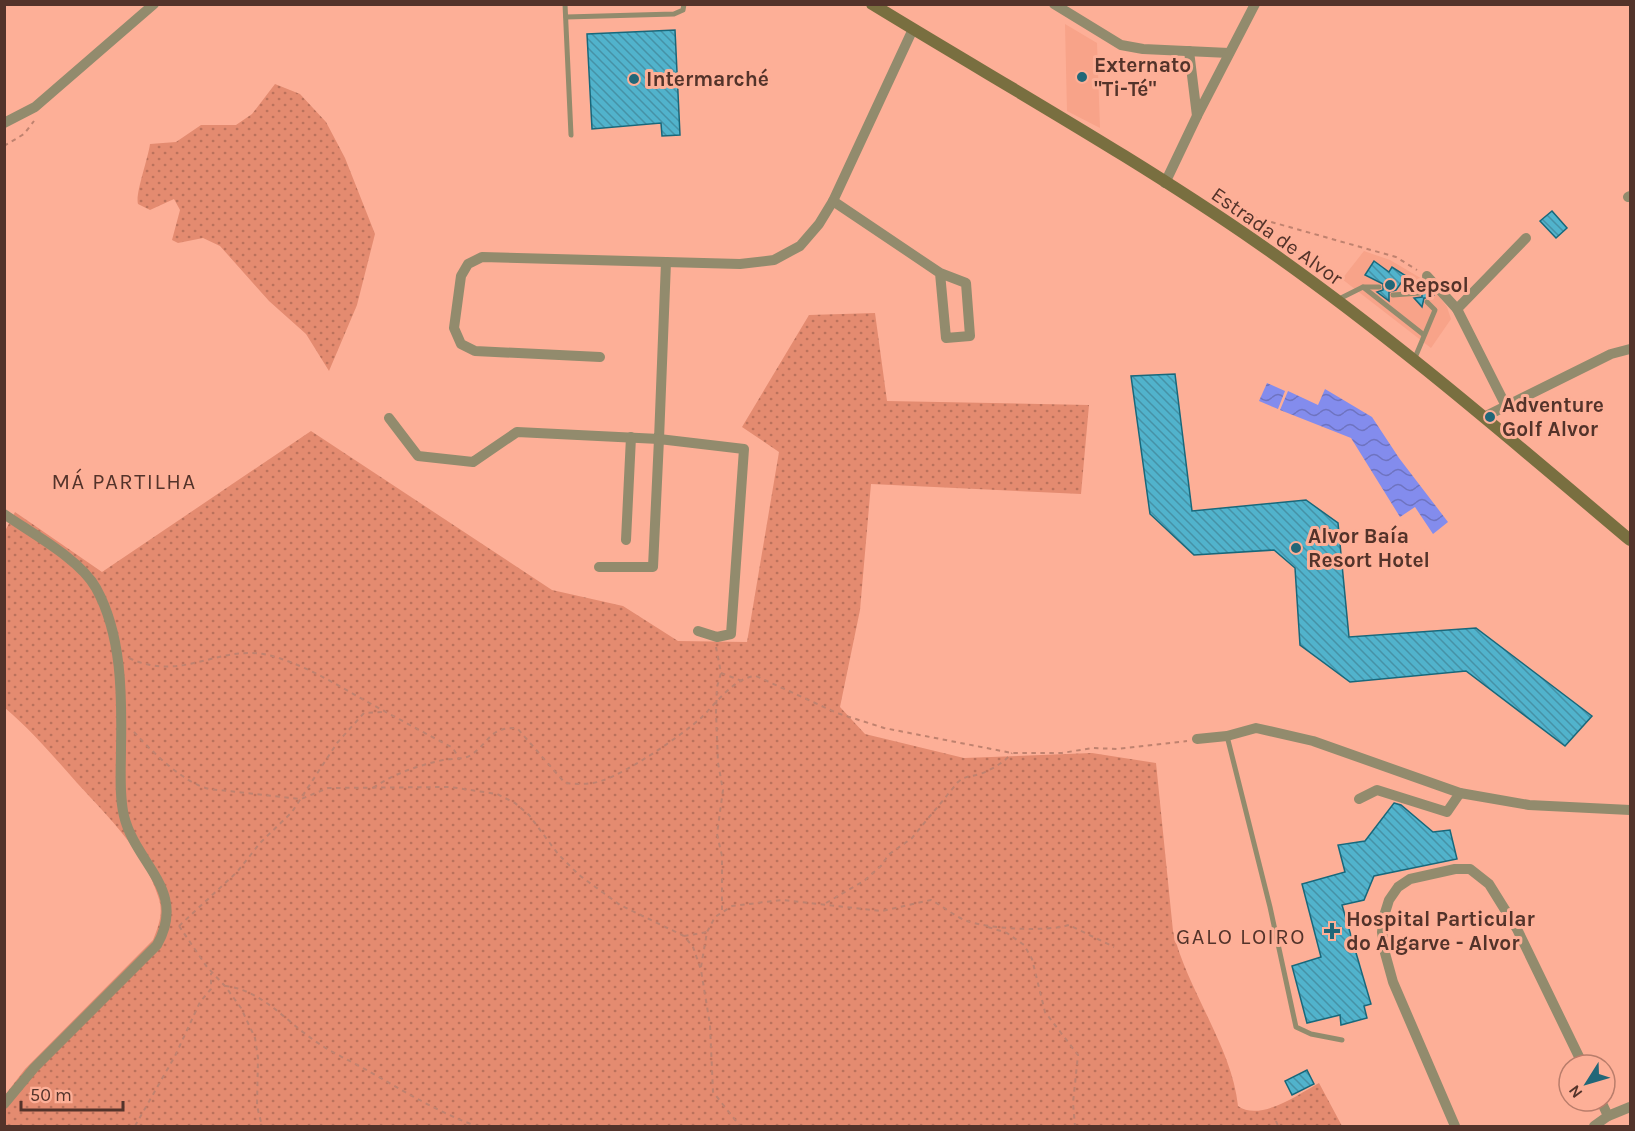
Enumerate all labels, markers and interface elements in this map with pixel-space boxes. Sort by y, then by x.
place label: Externato "Ti-Té" [1094,53,1191,101]
place label: Intermarché [646,67,769,91]
marker: Externato "Ti-Té" [1075,70,1089,84]
marker: Intermarché [627,72,641,86]
street label: Estrada de Alvor [1207,182,1348,290]
place label: Repsol [1402,273,1469,297]
marker: Repsol [1383,278,1397,292]
place label: Adventure Golf Alvor [1502,393,1604,441]
marker: Adventure Golf Alvor [1483,410,1497,424]
district label: MÁ PARTILHA [51,468,197,495]
place label: Alvor Baía Resort Hotel [1308,524,1430,572]
marker: Alvor Baía Resort Hotel [1289,541,1303,555]
place label: Hospital Particular do Algarve - Alvor [1346,907,1536,955]
marker: Hospital Particular do Algarve - Alvor [1323,922,1341,940]
district label: GALO LOIRO [1176,924,1306,950]
north arrow [1557,1053,1617,1113]
scale bar [21,1074,123,1112]
text: N [1564,1081,1586,1102]
text: 50 m [30,1084,72,1106]

